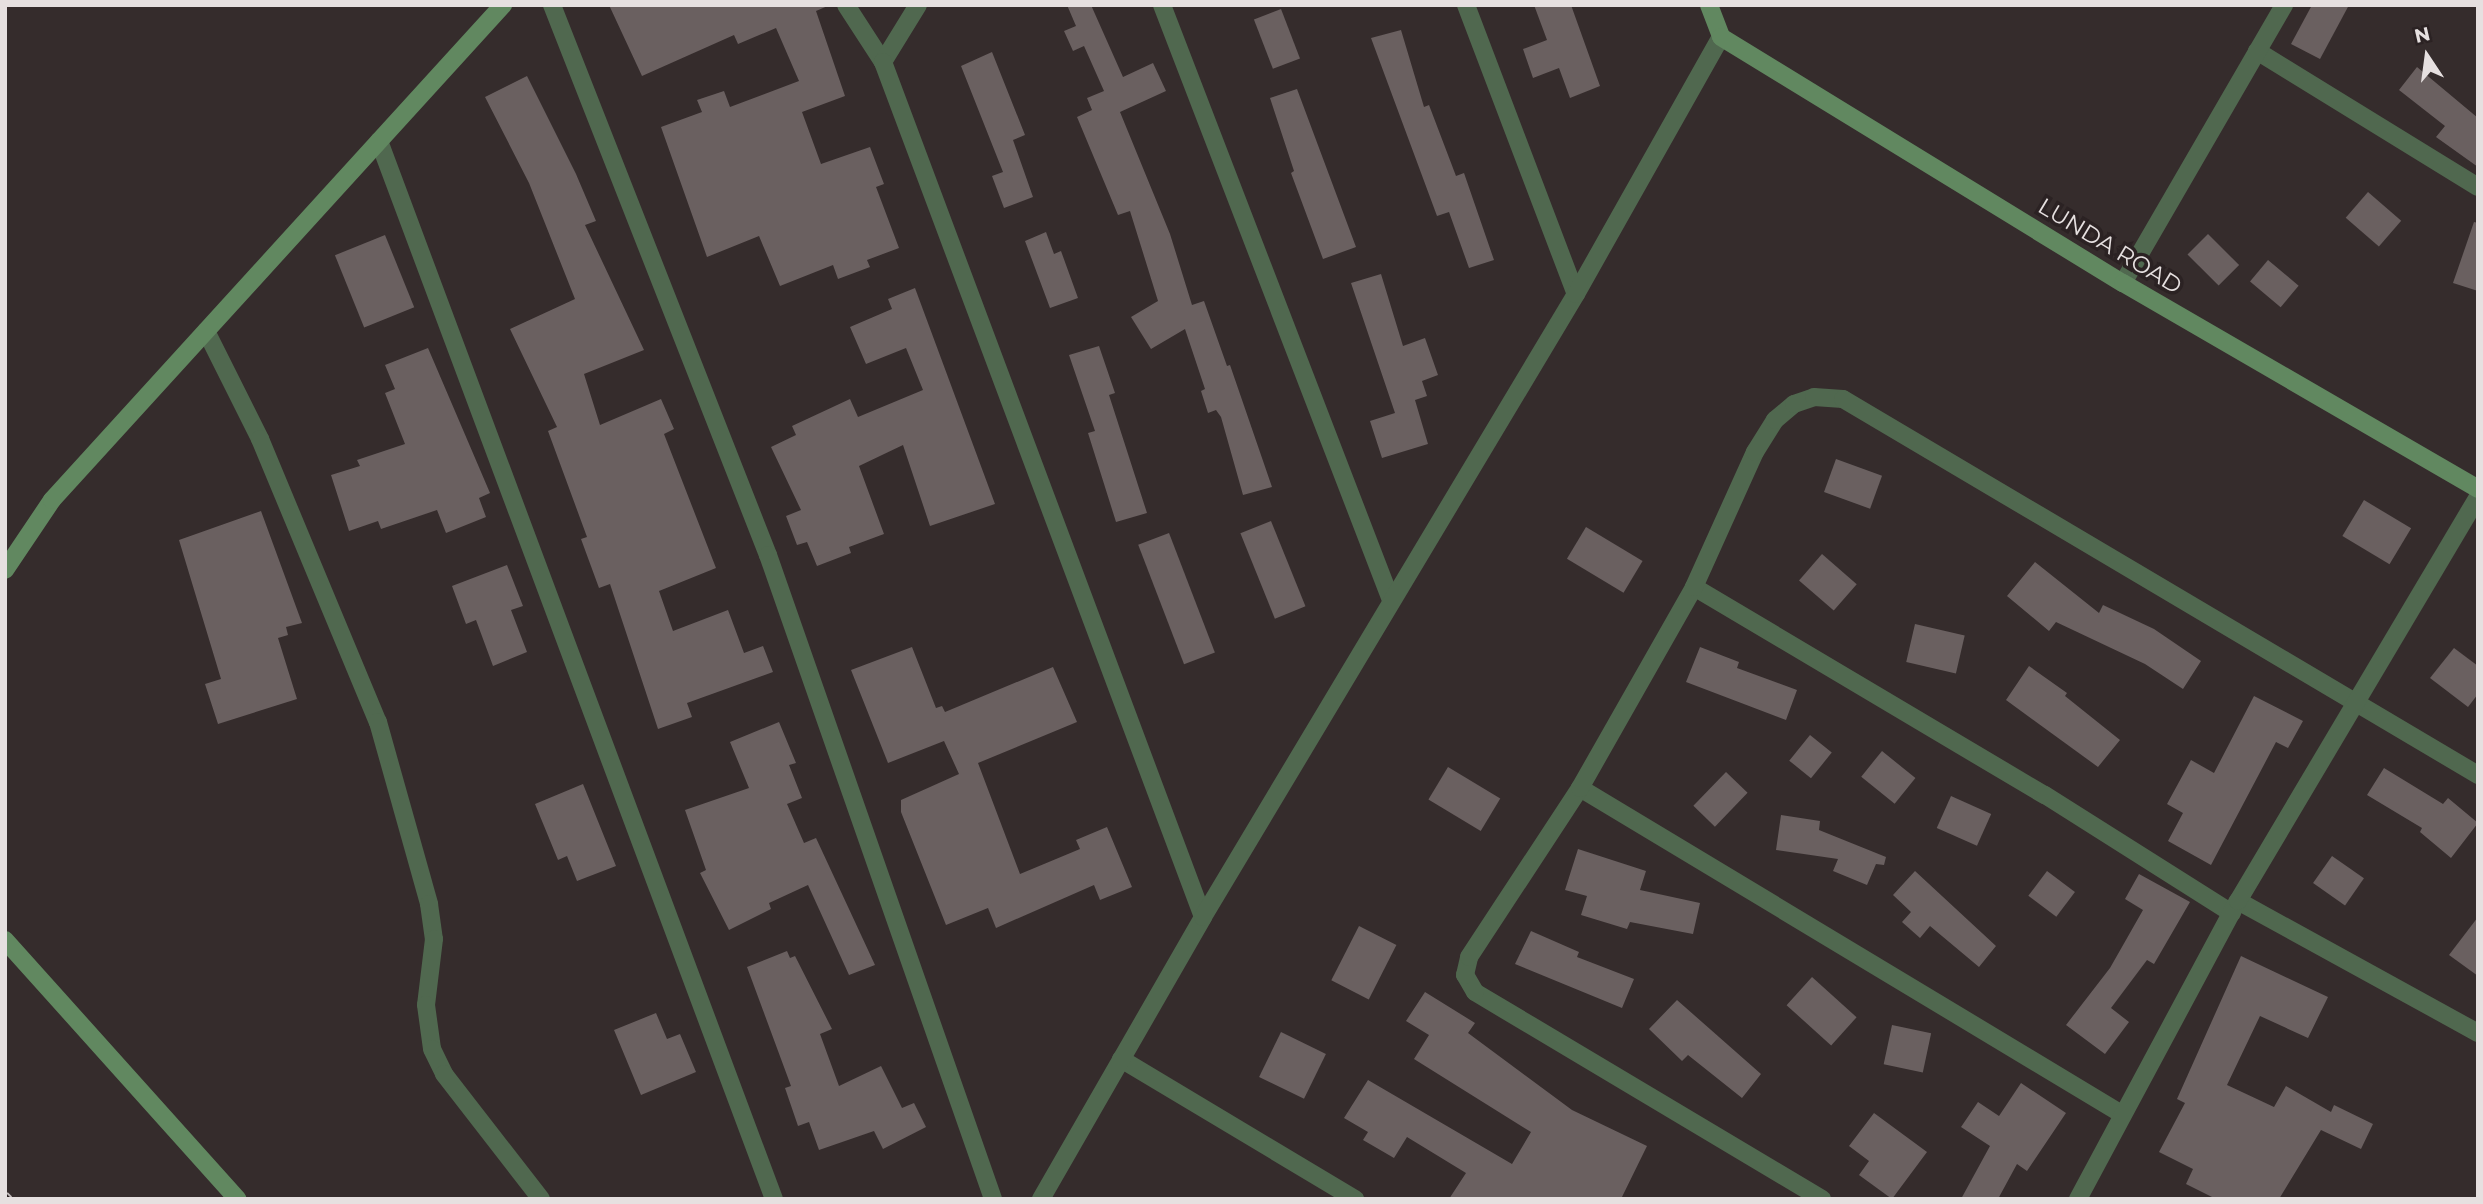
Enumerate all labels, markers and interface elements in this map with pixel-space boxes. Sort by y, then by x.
north arrow [2392,21,2462,91]
text: N [2412,22,2432,48]
street label: LUNDA ROAD [2033,192,2187,300]

